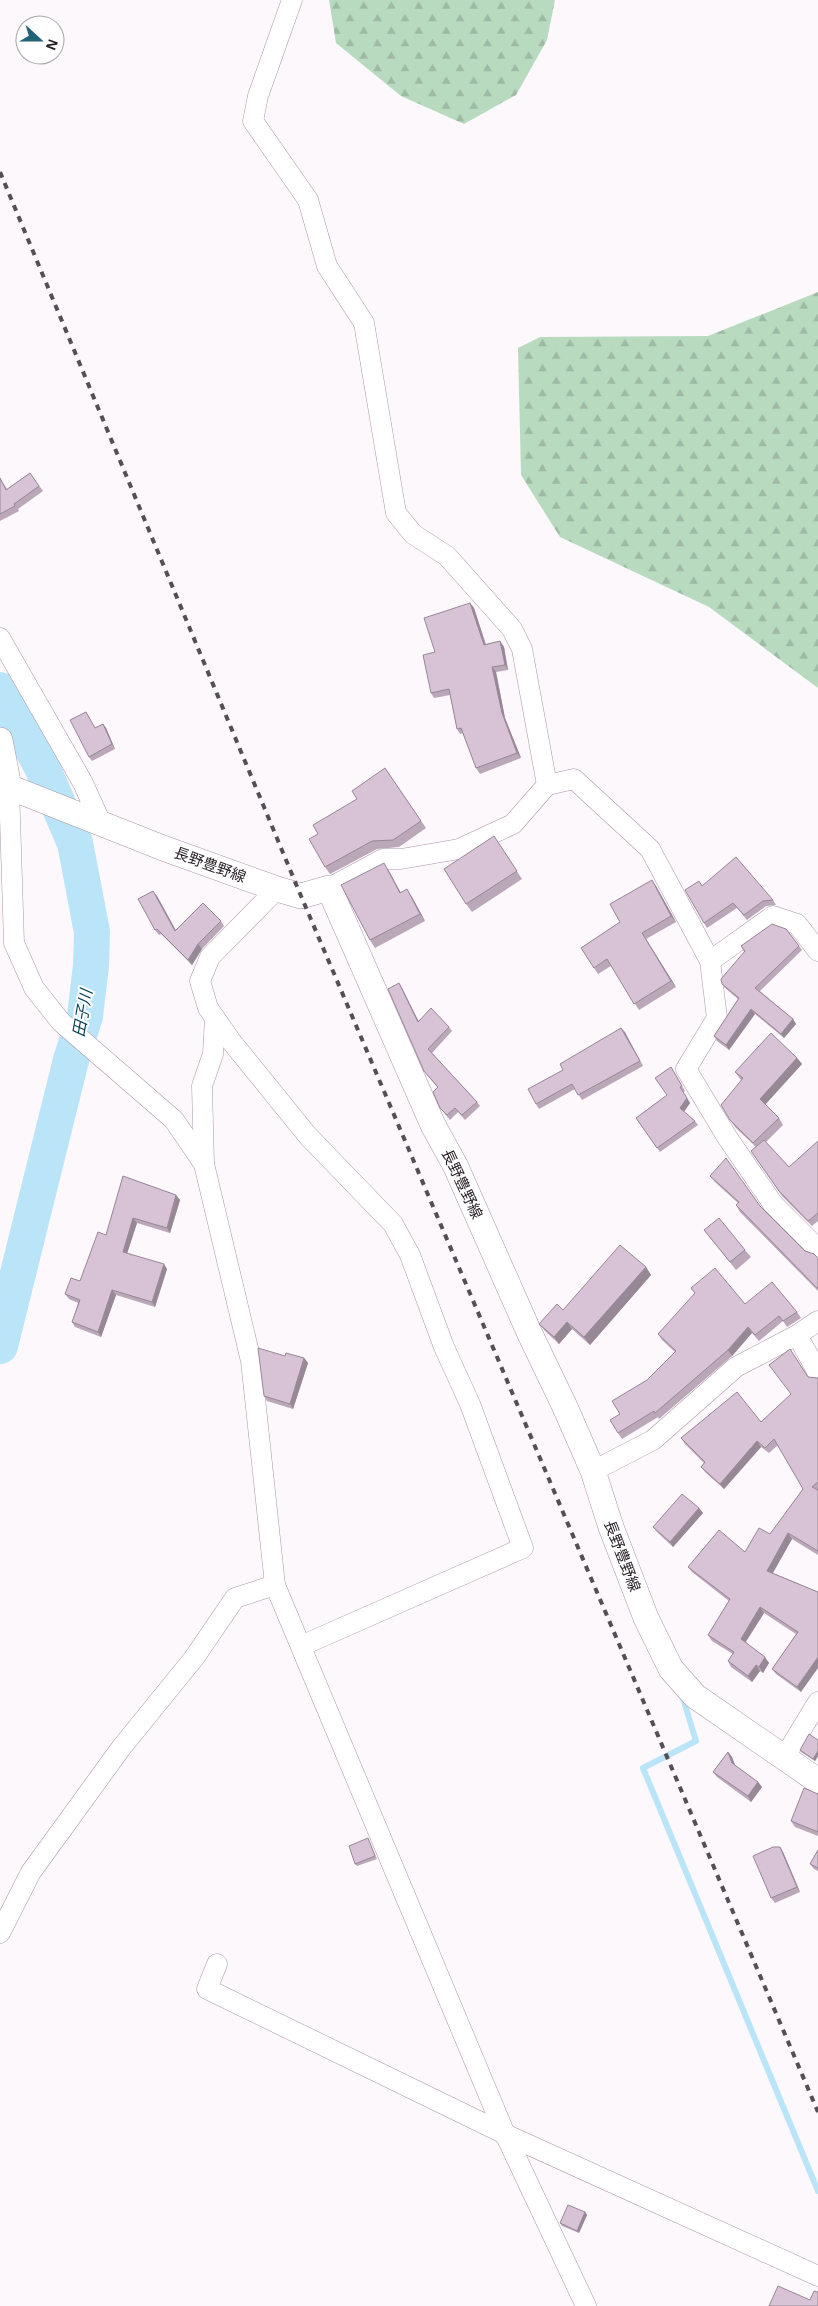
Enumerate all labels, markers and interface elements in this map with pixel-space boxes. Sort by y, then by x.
north arrow [15,15,65,65]
text: N [43,37,61,52]
street label: 長野豊野線 [172,844,248,885]
water label: 田子川 [70,986,95,1038]
street label: 長野豊野線 [439,1146,486,1221]
street label: 長野豊野線 [601,1518,644,1594]

